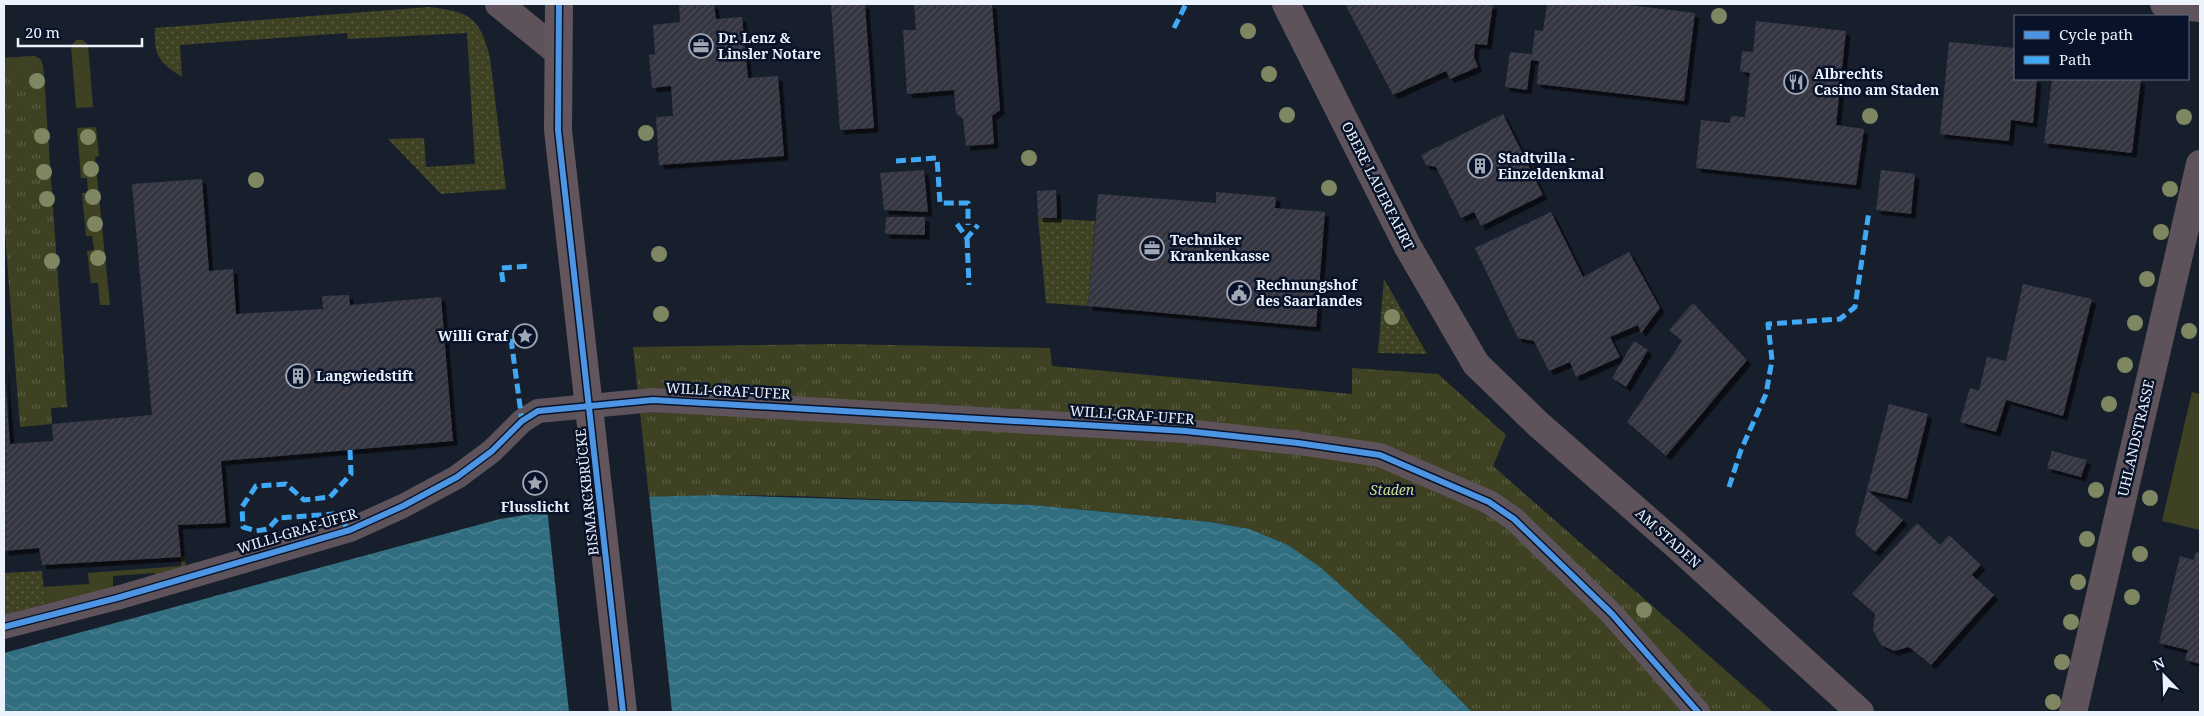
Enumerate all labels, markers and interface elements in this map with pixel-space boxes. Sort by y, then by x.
scale bar [18,15,141,47]
legend [2014,15,2189,80]
text: 20 m [25,22,60,42]
text: Cycle path [2059,24,2134,44]
place label: Dr. Lenz & Linsler Notare [718,28,821,63]
office icon: Dr. Lenz & Linsler Notare [688,33,714,59]
text: Path [2059,49,2092,69]
place label: Albrechts Casino am Staden [1814,64,1939,99]
restaurant icon: Albrechts Casino am Staden [1783,69,1809,95]
street label: OBERE LAUERFAHRT [1338,118,1419,254]
place label: Stadtvilla - Einzeldenkmal [1498,148,1604,183]
building icon: Stadtvilla - Einzeldenkmal [1467,153,1493,179]
place label: Techniker Krankenkasse [1170,230,1270,265]
office icon: Techniker Krankenkasse [1139,235,1165,261]
place label: Rechnungshof des Saarlandes [1256,275,1362,310]
public building icon: Rechnungshof des Saarlandes [1226,280,1252,306]
place icon: Willi Graf [512,323,538,349]
place label: Willi Graf [438,326,509,345]
building icon: Langwiedstift [285,363,311,389]
place label: Langwiedstift [316,366,414,385]
street label: UHLANDSTRASSE [2113,377,2158,498]
street label: WILLI-GRAF-UFER [665,378,792,403]
street label: WILLI-GRAF-UFER [1069,401,1196,428]
street label: BISMARCKBRÜCKE [570,427,603,556]
place icon: Flusslicht [522,470,548,496]
park label: Staden [1370,480,1415,499]
place label: Flusslicht [501,497,570,516]
street label: WILLI-GRAF-UFER [235,503,360,558]
street label: AM STADEN [1632,503,1705,572]
north arrow [2139,651,2189,701]
text: N [2150,653,2168,674]

